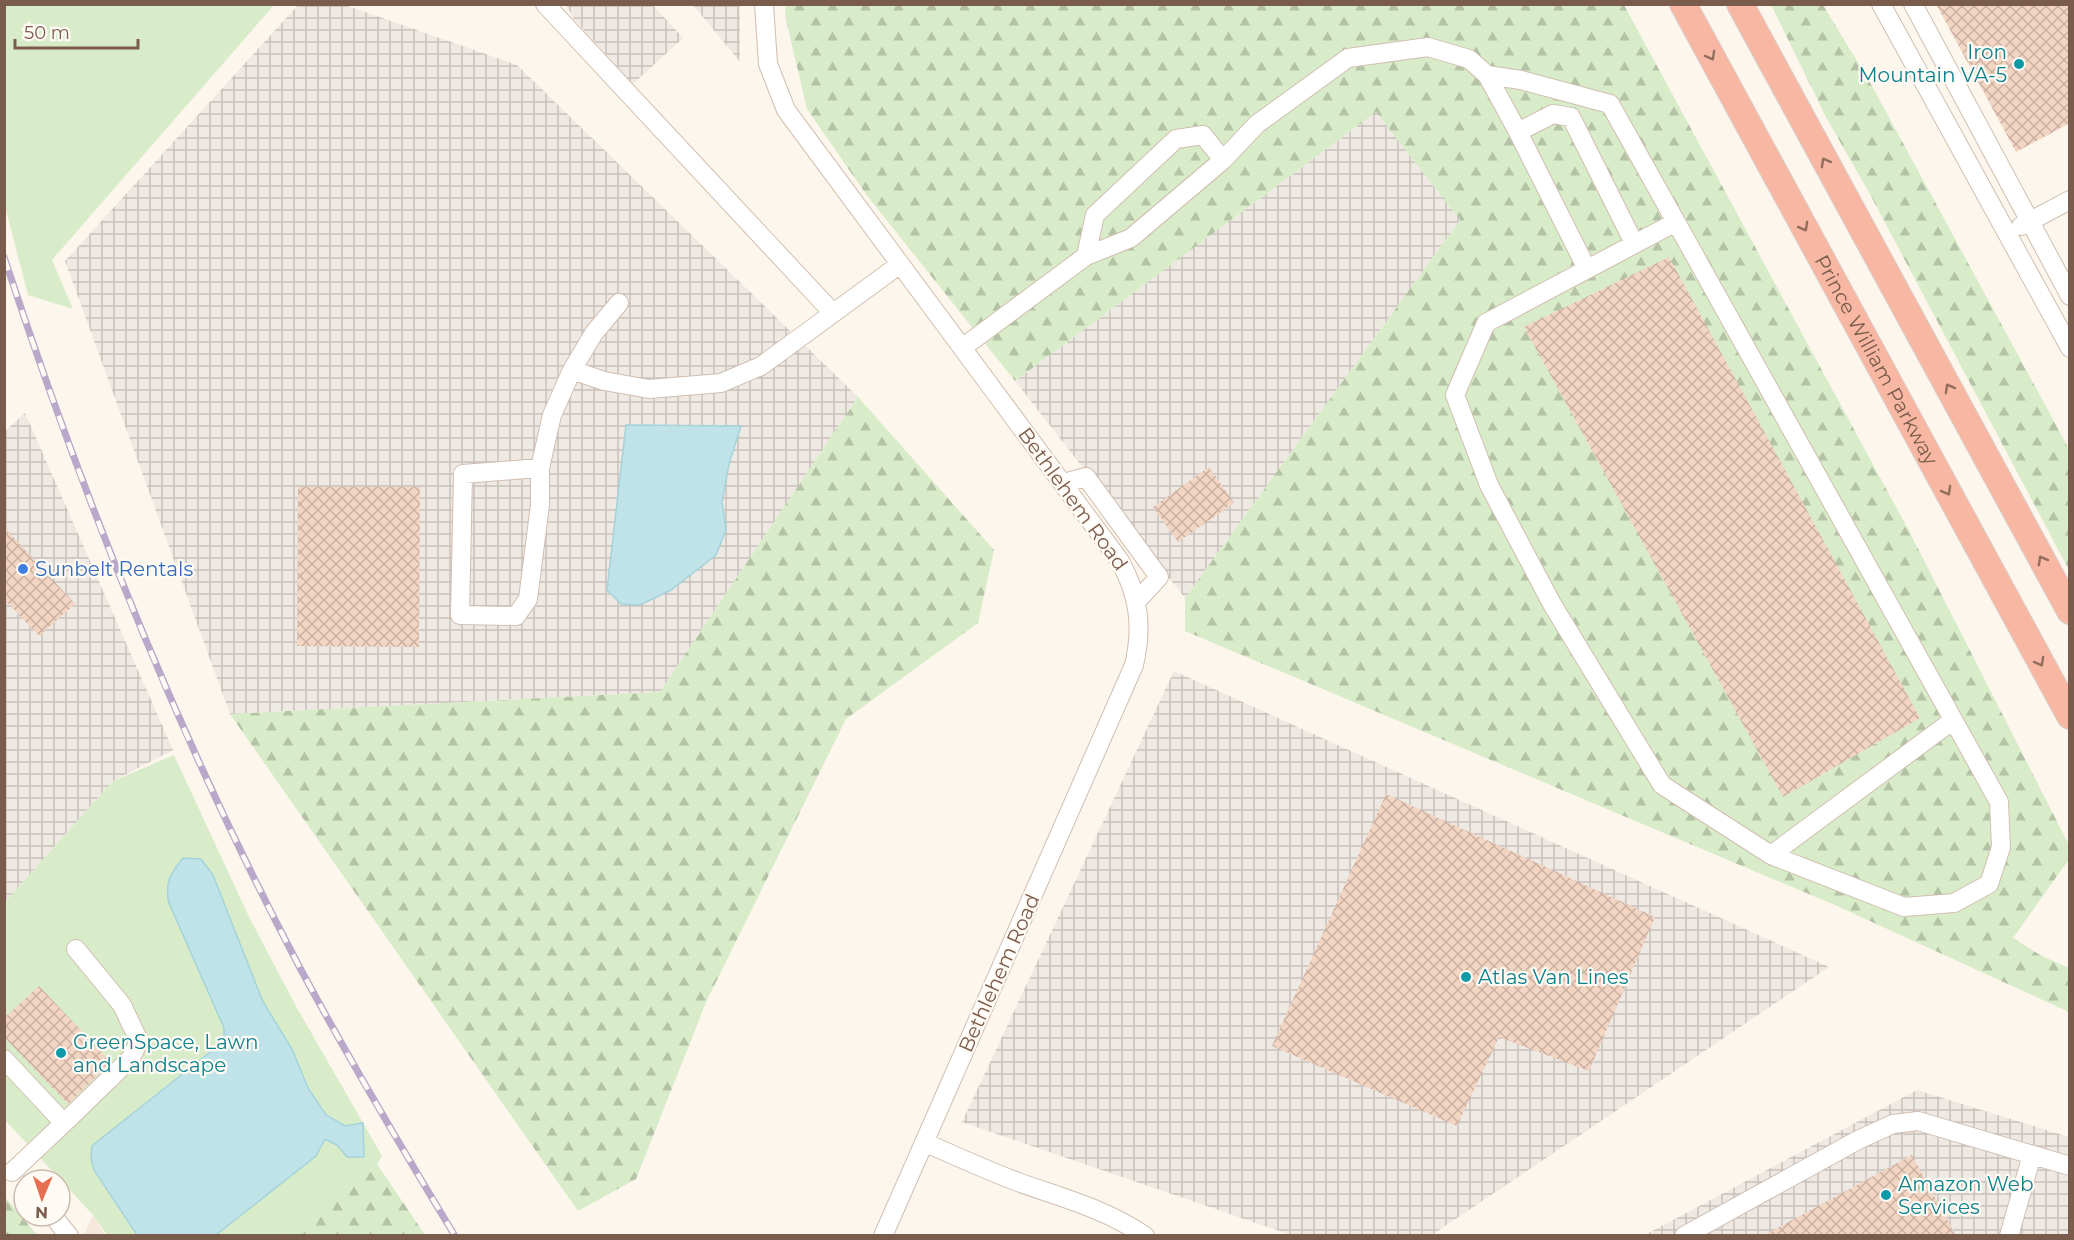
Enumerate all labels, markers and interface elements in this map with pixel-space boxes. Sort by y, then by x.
scale bar [15,12,138,50]
text: 50 m [24,22,70,44]
place label: Iron Mountain VA-5 [1859,40,2007,87]
one-way arrow [1704,50,1715,60]
marker: Iron Mountain VA-5 [2012,57,2026,71]
one-way arrow [1821,158,1832,168]
one-way arrow [1797,221,1808,231]
street label: Prince William Parkway [1810,251,1943,469]
one-way arrow [1945,384,1956,395]
street label: Bethlehem Road [1013,423,1133,575]
one-way arrow [1940,485,1951,495]
one-way arrow [2038,556,2049,566]
place label: Sunbelt Rentals [35,557,193,581]
marker: Sunbelt Rentals [16,562,30,576]
one-way arrow [2033,656,2044,666]
street label: Bethlehem Road [953,890,1045,1056]
place label: Atlas Van Lines [1478,965,1629,989]
marker: Atlas Van Lines [1459,970,1473,984]
place label: GreenSpace, Lawn and Landscape [73,1030,259,1077]
marker: GreenSpace, Lawn and Landscape [54,1046,68,1060]
north arrow [12,1168,72,1228]
place label: Amazon Web Services [1898,1172,2033,1219]
marker: Amazon Web Services [1879,1188,1893,1202]
text: N [35,1203,48,1222]

